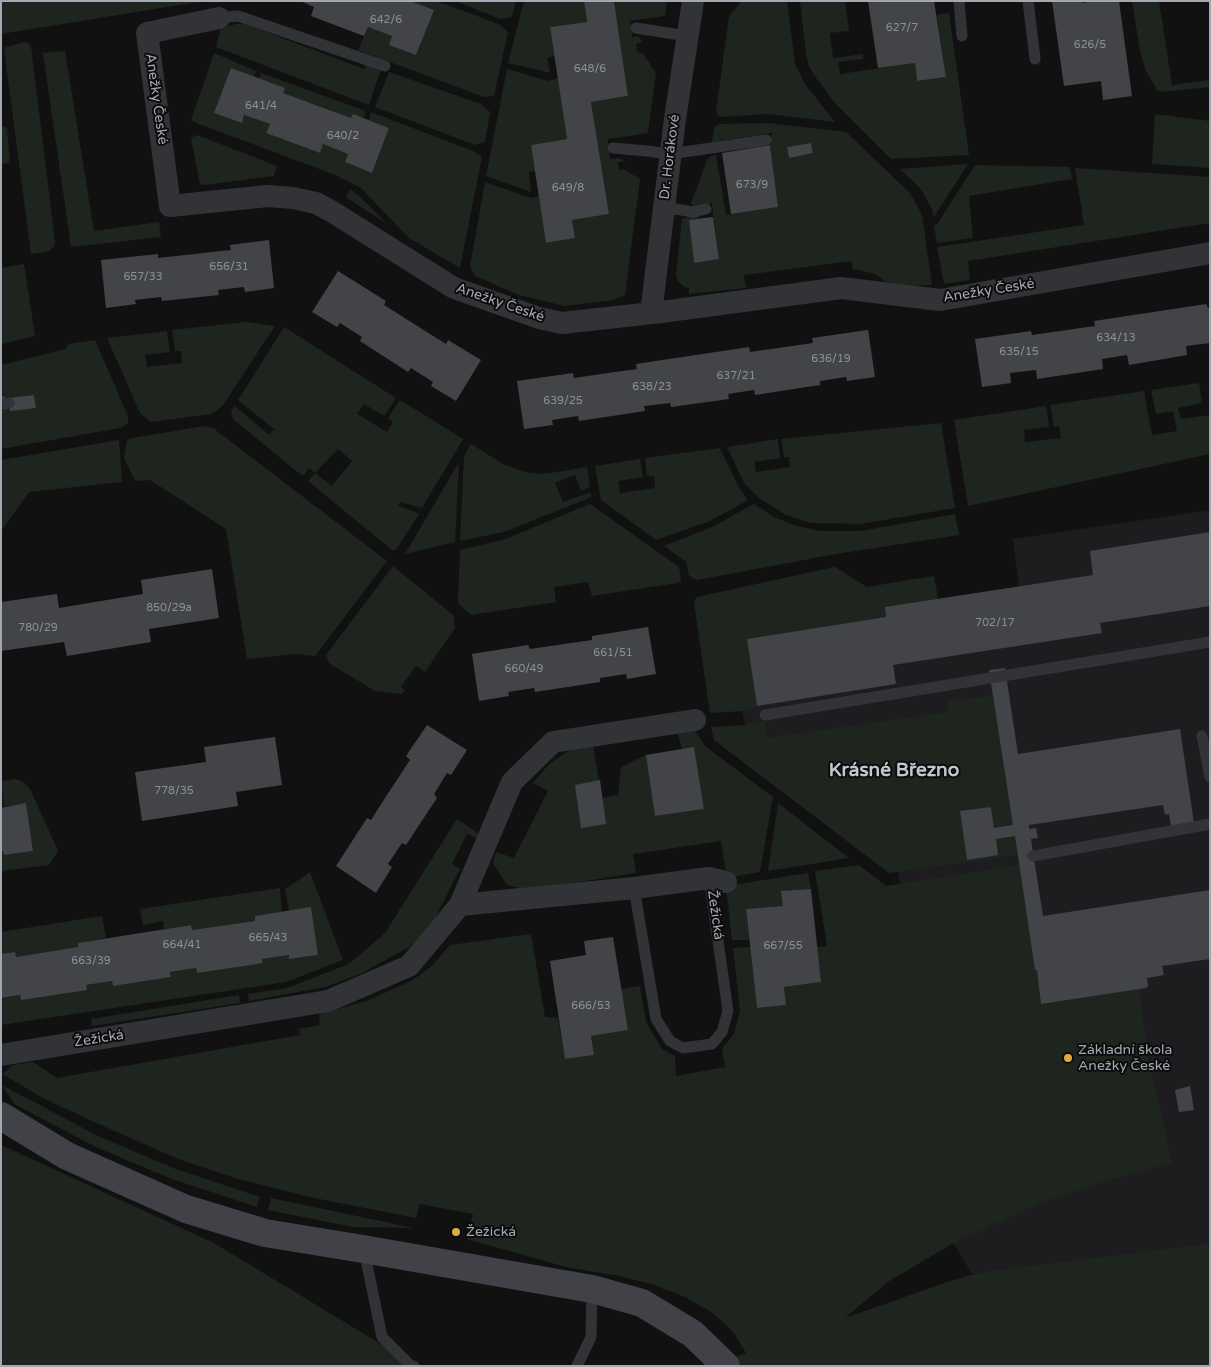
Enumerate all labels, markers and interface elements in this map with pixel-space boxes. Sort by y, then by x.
house number: 642/6 [370,13,402,27]
house number: 627/7 [886,21,918,35]
house number: 626/5 [1074,38,1106,52]
street label: Anežky České [141,52,171,146]
house number: 648/6 [574,62,606,76]
house number: 641/4 [245,99,277,113]
street label: Dr. Horákové [656,113,684,201]
house number: 640/2 [327,129,359,143]
house number: 673/9 [736,178,768,192]
house number: 649/8 [552,181,584,195]
house number: 656/31 [209,260,249,274]
house number: 657/33 [123,270,163,284]
street label: Anežky České [942,275,1036,307]
street label: Anežky České [454,280,546,326]
house number: 634/13 [1096,331,1136,345]
house number: 635/15 [999,345,1039,359]
house number: 636/19 [811,352,851,366]
house number: 637/21 [716,369,756,383]
house number: 638/23 [632,380,672,394]
house number: 639/25 [543,394,583,408]
house number: 850/29a [146,601,192,615]
house number: 702/17 [975,616,1015,630]
house number: 780/29 [18,621,58,635]
house number: 661/51 [593,646,633,660]
house number: 660/49 [505,662,543,676]
district label: Krásné Březno [829,760,959,782]
house number: 778/35 [154,784,194,798]
street label: Žežická [703,889,727,941]
house number: 665/43 [249,931,287,945]
house number: 664/41 [163,938,201,952]
house number: 667/55 [763,939,803,953]
house number: 663/39 [71,954,111,968]
house number: 666/53 [571,999,611,1013]
street label: Žežická [73,1027,125,1051]
place label: Základní škola Anežky České [1078,1042,1172,1074]
marker: Základní škola Anežky České [1062,1052,1074,1064]
place label: Žežická [466,1224,516,1240]
marker: Žežická [450,1226,462,1238]

